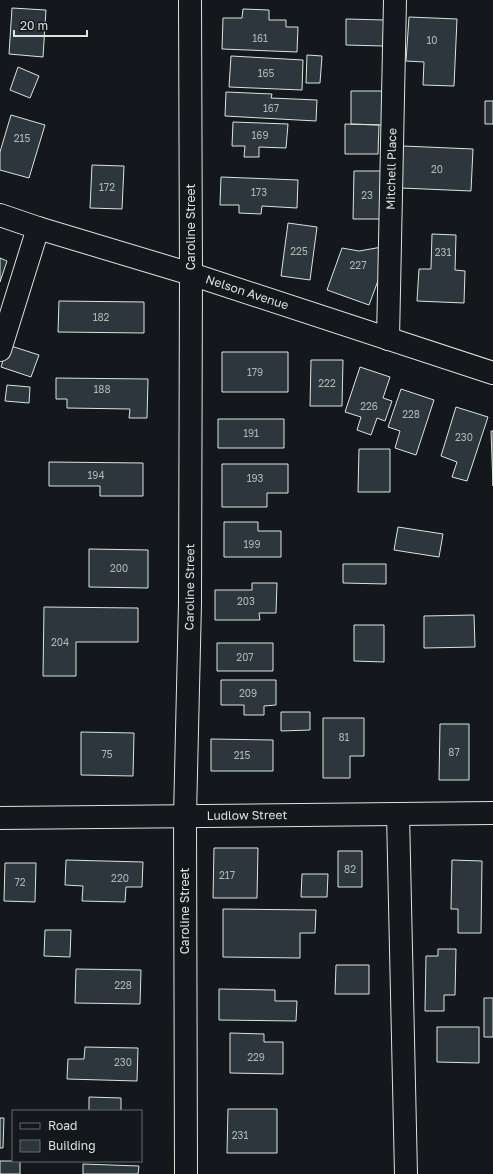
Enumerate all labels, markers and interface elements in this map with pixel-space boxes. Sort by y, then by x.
scale bar [14,12,87,38]
text: 20 m [20,18,48,33]
house number: 161 [252,32,268,44]
house number: 10 [426,34,438,46]
house number: 165 [258,67,275,79]
house number: 167 [263,102,279,114]
street label: Mitchell Place [383,128,399,210]
house number: 169 [252,129,268,141]
house number: 215 [14,132,30,144]
house number: 20 [431,163,443,175]
house number: 172 [99,181,115,193]
street label: Caroline Street [183,183,198,270]
house number: 173 [251,186,267,198]
house number: 23 [361,189,373,201]
house number: 225 [290,245,308,257]
house number: 231 [435,246,451,258]
house number: 227 [350,259,366,271]
street label: Nelson Avenue [204,271,291,313]
house number: 182 [93,311,110,323]
house number: 179 [247,366,263,378]
house number: 222 [318,377,336,389]
house number: 188 [93,383,111,395]
house number: 226 [360,400,378,412]
house number: 228 [402,408,420,420]
house number: 191 [243,427,259,439]
house number: 230 [455,431,473,443]
house number: 194 [88,469,105,481]
house number: 193 [247,472,264,484]
house number: 199 [244,538,260,550]
street label: Caroline Street [181,543,197,631]
house number: 200 [110,562,128,574]
house number: 203 [237,595,255,607]
house number: 204 [51,636,69,648]
house number: 207 [236,651,254,663]
house number: 209 [239,687,257,699]
house number: 81 [339,731,350,743]
house number: 87 [448,746,460,758]
house number: 75 [101,748,113,760]
house number: 215 [234,749,250,761]
street label: Ludlow Street [207,807,287,823]
house number: 82 [344,863,356,875]
street label: Caroline Street [177,867,192,954]
house number: 217 [219,869,235,881]
house number: 220 [111,872,129,884]
house number: 72 [14,876,26,888]
house number: 228 [114,979,132,991]
house number: 229 [247,1051,265,1063]
house number: 230 [114,1056,132,1068]
legend [12,1110,142,1162]
text: Road [48,1118,77,1133]
house number: 231 [232,1129,248,1141]
text: Building [48,1138,96,1153]

